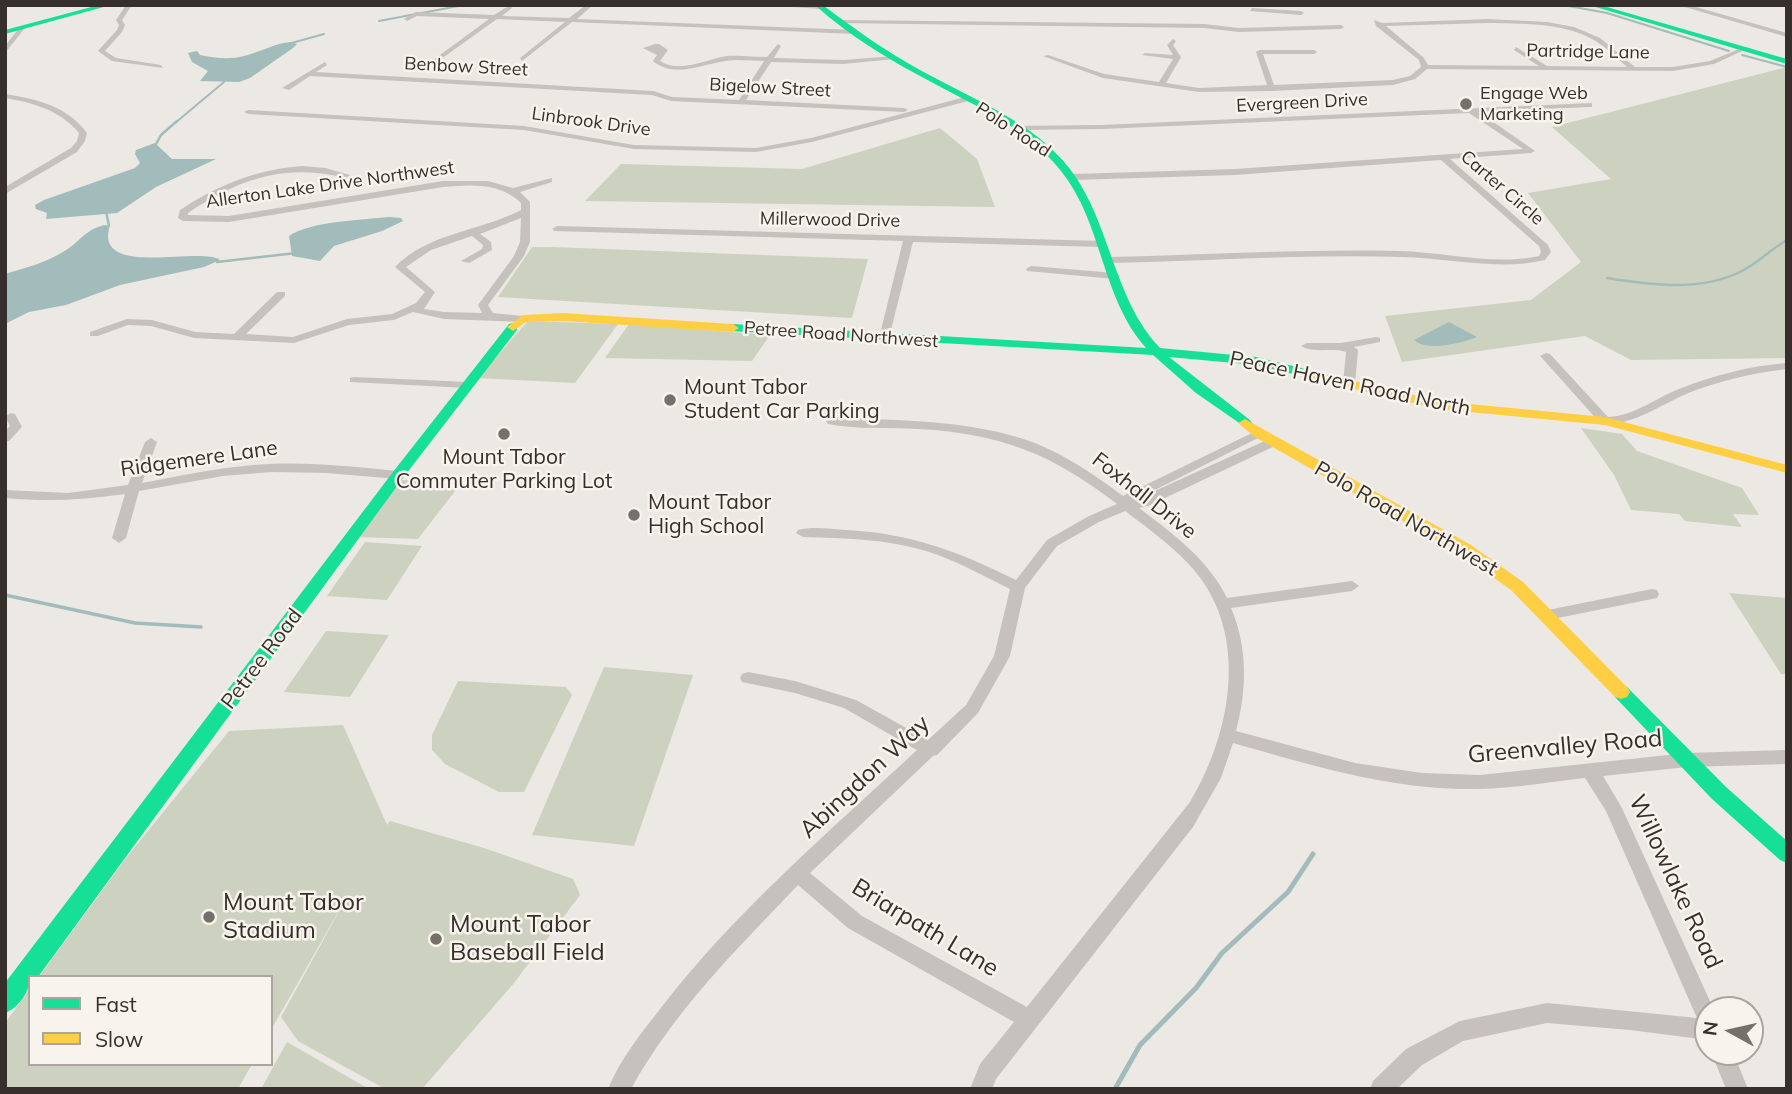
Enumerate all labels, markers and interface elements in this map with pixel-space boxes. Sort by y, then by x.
street label: Partridge Lane [1526,40,1650,64]
street label: Benbow Street [404,53,528,81]
street label: Bigelow Street [709,74,831,102]
place label: Engage Web Marketing [1480,83,1588,126]
street label: Evergreen Drive [1236,89,1368,117]
marker: Engage Web Marketing [1458,96,1474,112]
street label: Polo Road [971,98,1055,162]
street label: Linbrook Drive [530,103,652,141]
street label: Carter Circle [1456,146,1548,230]
street label: Allerton Lake Drive Northwest [204,157,456,213]
street label: Millerwood Drive [760,208,900,232]
street label: Petree Road Northwest [743,317,939,353]
street label: Peace Haven Road North [1227,346,1473,422]
place label: Mount Tabor Student Car Parking [684,375,880,425]
marker: Mount Tabor Student Car Parking [662,392,678,408]
marker: Mount Tabor Commuter Parking Lot [496,426,512,442]
street label: Ridgemere Lane [119,436,279,482]
place label: Mount Tabor Commuter Parking Lot [396,445,612,495]
street label: Foxhall Drive [1087,447,1201,545]
street label: Polo Road Northwest [1310,456,1502,582]
place label: Mount Tabor High School [648,490,771,540]
marker: Mount Tabor High School [626,507,642,523]
street label: Petree Road [216,604,308,714]
street label: Abingdon Way [794,710,936,844]
street label: Greenvalley Road [1466,724,1664,770]
street label: Willowlake Road [1622,790,1728,974]
street label: Briarpath Lane [846,873,1004,983]
place label: Mount Tabor Stadium [223,889,364,945]
marker: Mount Tabor Stadium [201,909,217,925]
place label: Mount Tabor Baseball Field [450,911,605,967]
marker: Mount Tabor Baseball Field [428,931,444,947]
legend [28,975,273,1066]
text: Fast [95,991,137,1017]
north arrow [1694,996,1764,1066]
text: N [1697,1020,1723,1037]
text: Slow [95,1026,143,1052]

